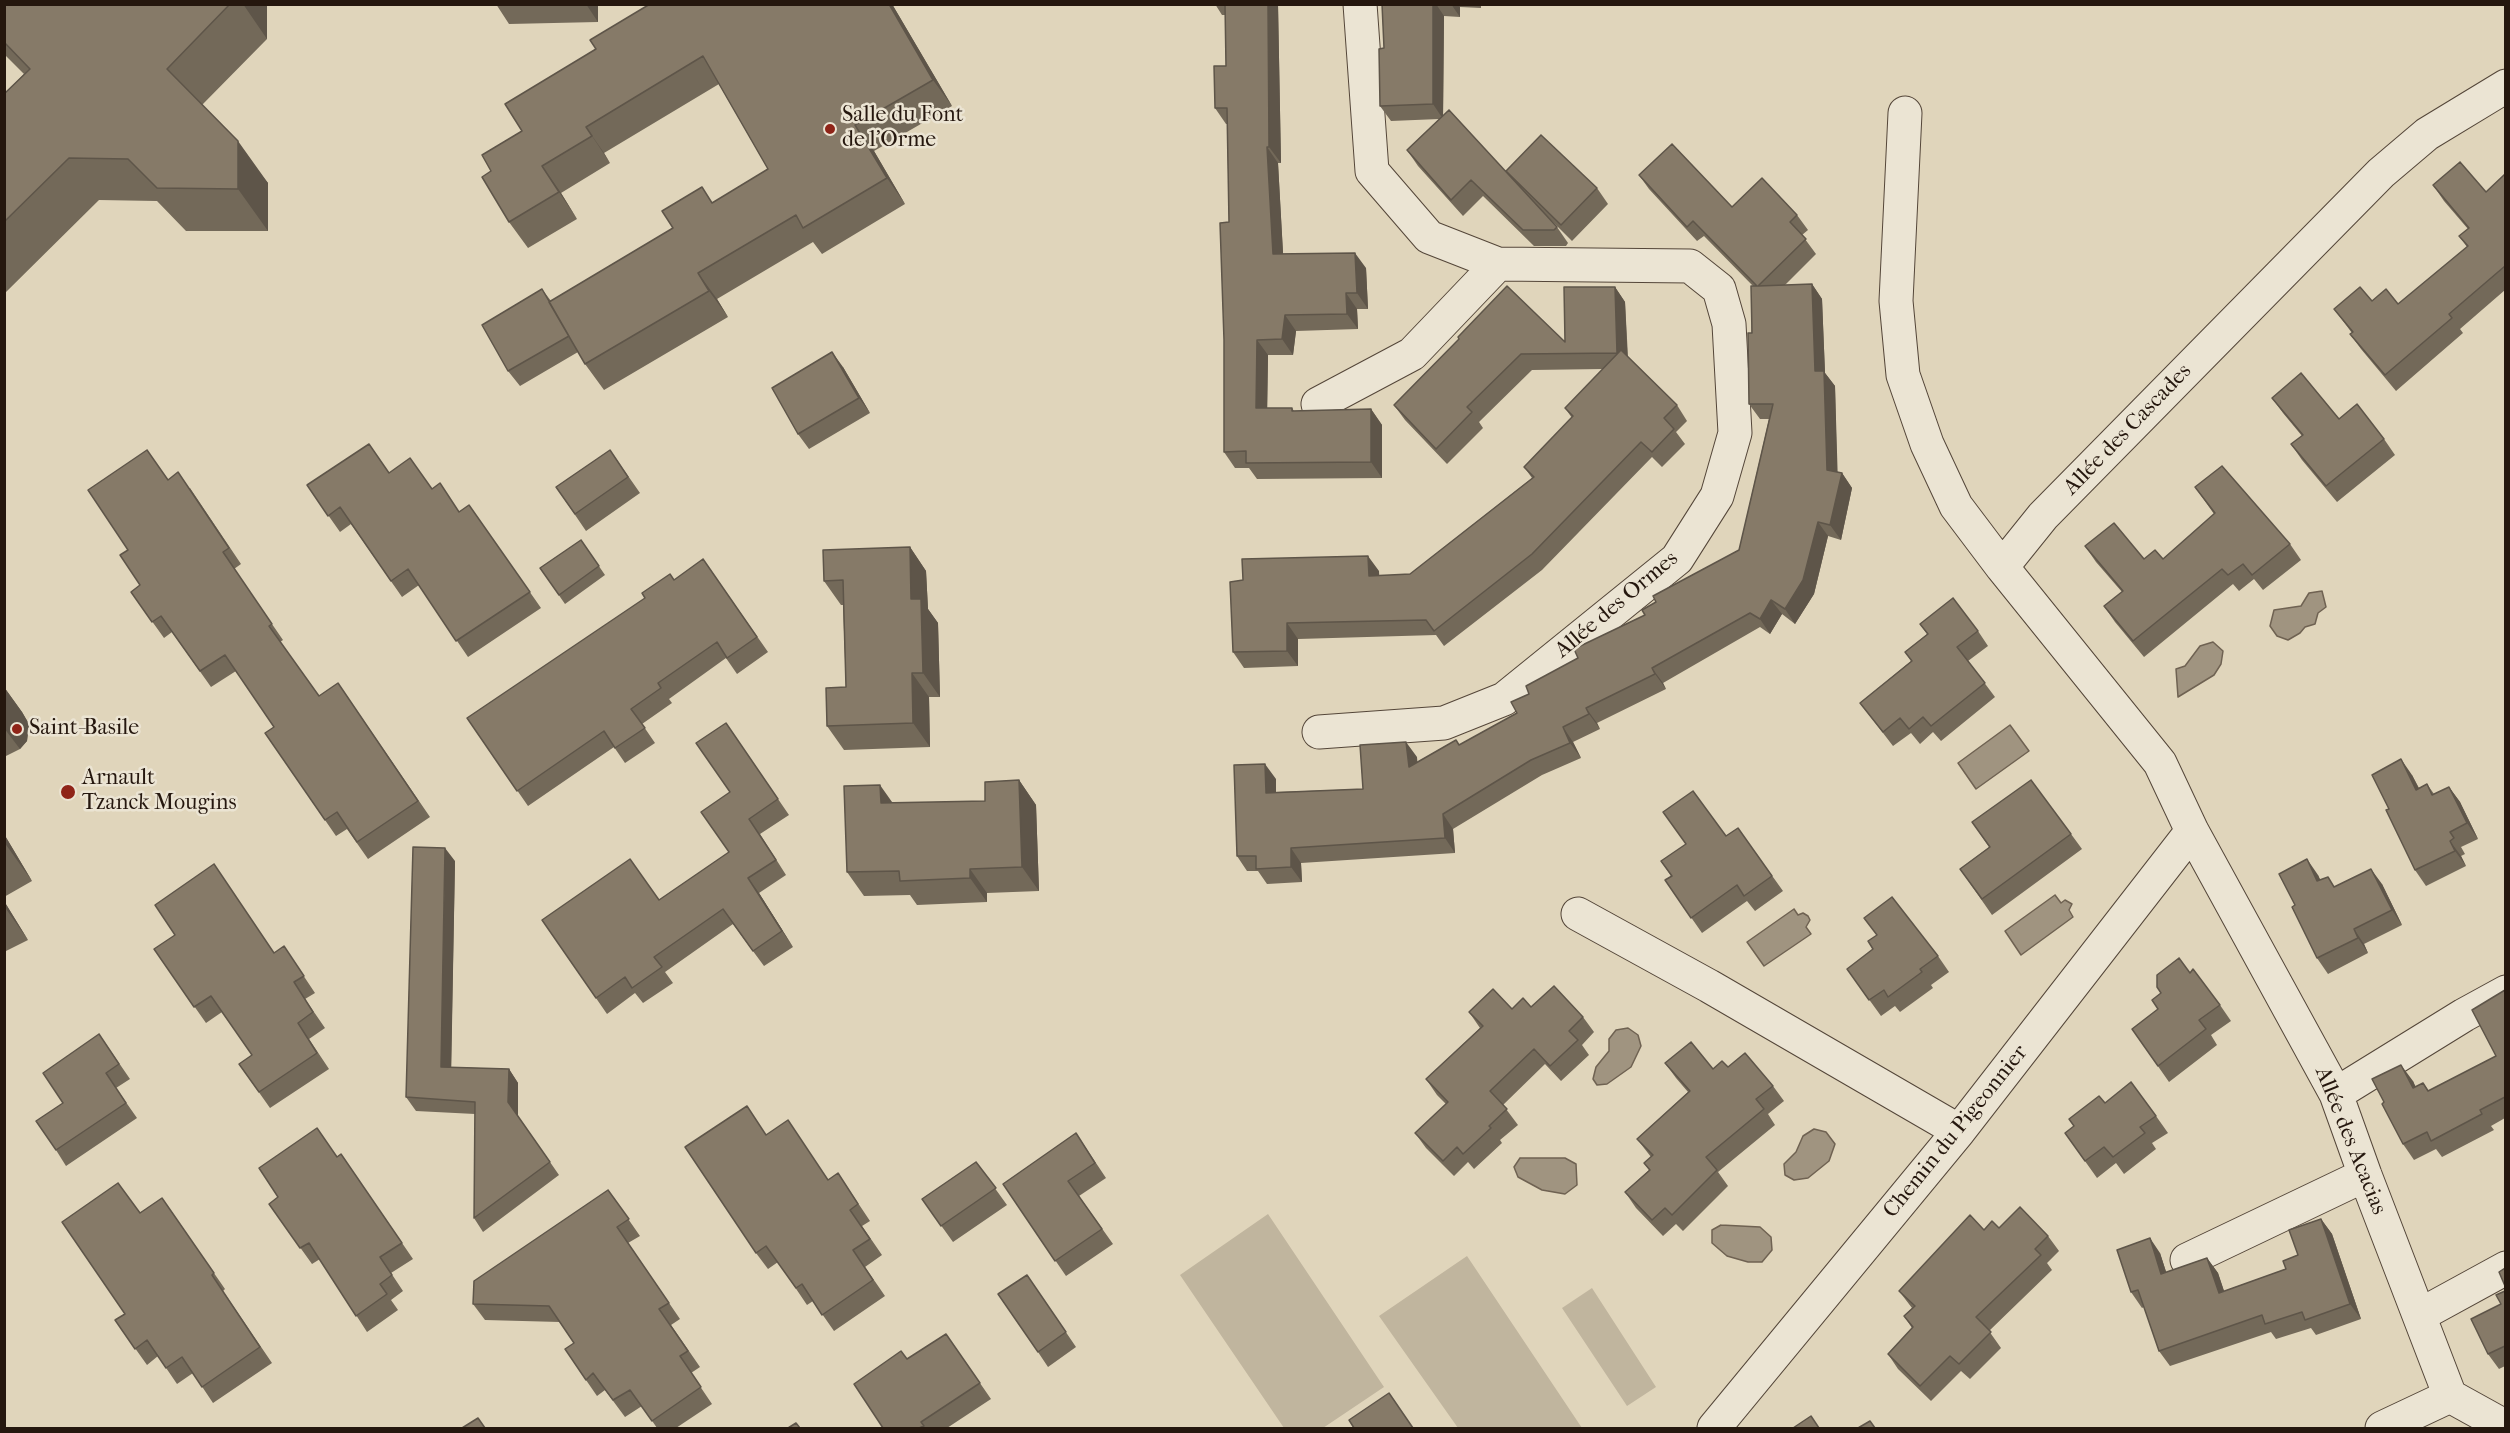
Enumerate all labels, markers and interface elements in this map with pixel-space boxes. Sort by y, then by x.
place label: Salle du Font de l’Orme [842,103,963,154]
marker: Salle du Font de l’Orme [823,122,837,136]
street label: Allée des Cascades [2059,359,2197,501]
street label: Allée des Ormes [1550,546,1684,664]
place label: Saint-Basile [29,716,139,742]
marker: Saint-Basile [10,722,24,736]
place label: Arnault Tzanck Mougins [82,766,237,818]
marker: Arnault Tzanck Mougins [59,783,77,801]
street label: Chemin du Pigeonnier [1878,1040,2034,1224]
street label: Allée des Acacias [2308,1063,2392,1219]

